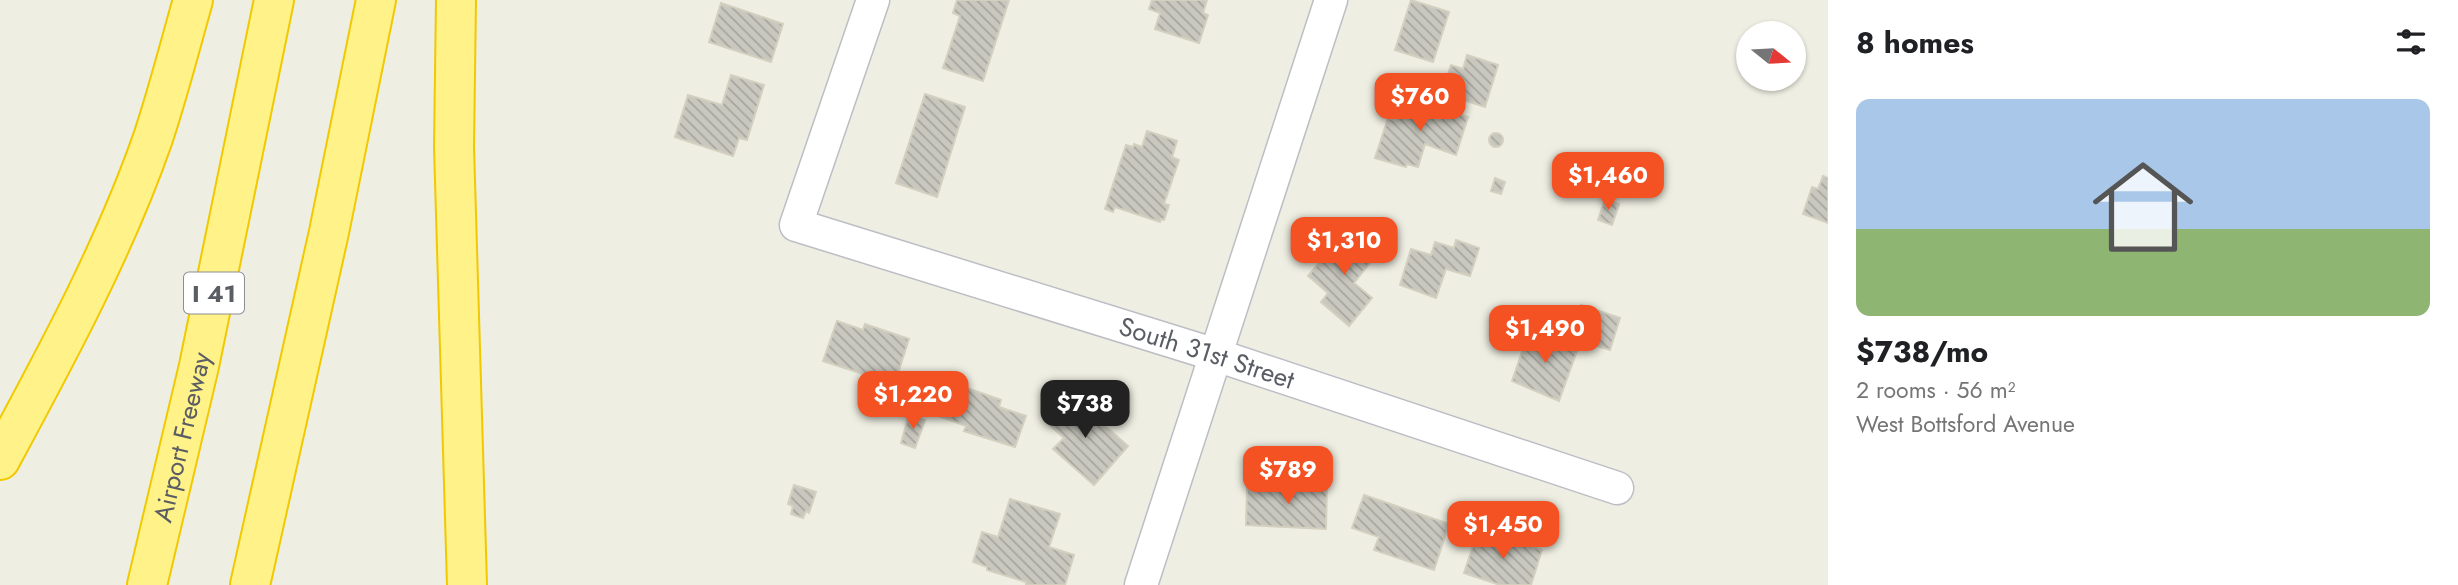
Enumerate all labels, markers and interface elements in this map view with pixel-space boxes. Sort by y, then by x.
north arrow [1736,21,1806,91]
map controls [1736,21,1806,91]
text: 8 homes [1856,21,1974,64]
icon: filters [2392,23,2430,61]
pin: $760 [1379,74,1461,133]
text: $760 [1391,79,1449,113]
icon: home [2080,144,2206,270]
pin: $1,460 [1551,152,1665,212]
text: $1,460 [1568,158,1648,192]
pin: $1,310 [1287,218,1401,277]
text: $1,310 [1307,223,1381,257]
road number: I 41 [184,272,244,314]
pin: $1,490 [1488,306,1602,365]
street label: South 31st Street [1114,307,1300,399]
text: $1,490 [1505,311,1585,345]
text: $738/mo [1856,330,1988,373]
street label: Airport Freeway [144,348,220,526]
pin: $1,220 [856,372,970,431]
text: 2 rooms · 56 m² [1856,373,2016,407]
text: $1,220 [874,377,952,411]
pin: $738 [1044,380,1126,440]
text: $738 [1057,386,1113,420]
text: West Bottsford Avenue [1856,407,2075,441]
pin: $789 [1247,447,1329,506]
text: $789 [1259,452,1317,486]
pin: $1,450 [1446,502,1560,561]
text: $1,450 [1463,507,1543,541]

